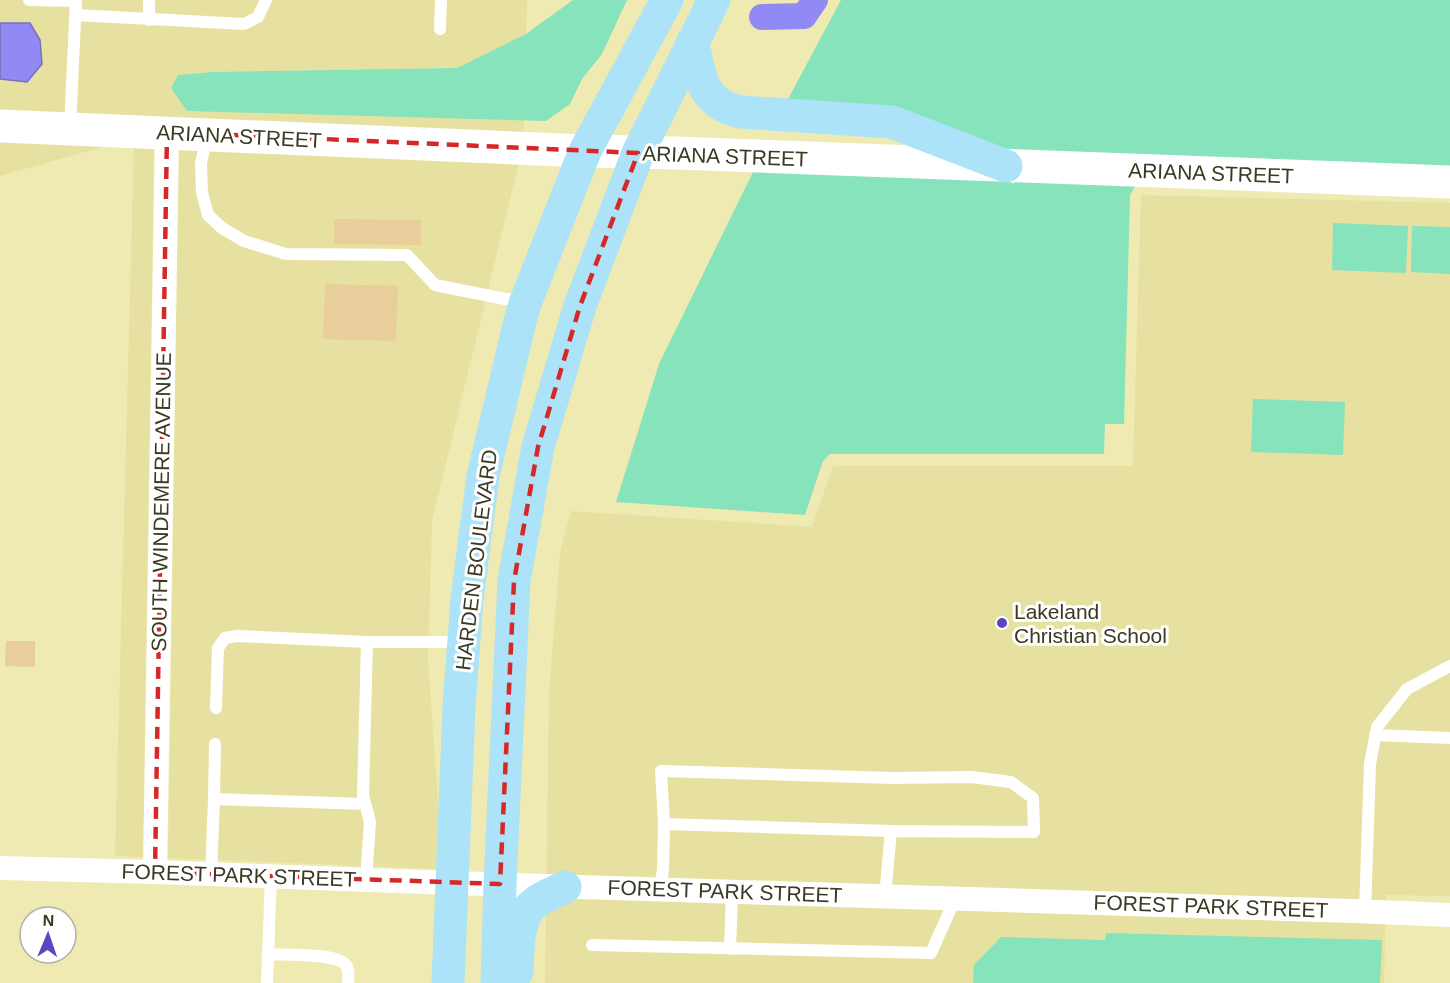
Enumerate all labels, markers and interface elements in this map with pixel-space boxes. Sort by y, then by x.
street label: ARIANA STREET [156,120,323,152]
street label: ARIANA STREET [642,142,808,170]
street label: ARIANA STREET [1128,159,1294,187]
street label: SOUTH WINDEMERE AVENUE [147,352,175,652]
street label: HARDEN BOULEVARD [451,448,501,672]
place label: Lakeland Christian School [1014,600,1167,647]
marker: Lakeland Christian School [995,616,1009,630]
street label: FOREST PARK STREET [121,859,357,891]
street label: FOREST PARK STREET [607,875,843,907]
street label: FOREST PARK STREET [1093,890,1329,922]
north arrow [18,905,78,965]
text: N [42,912,55,929]

